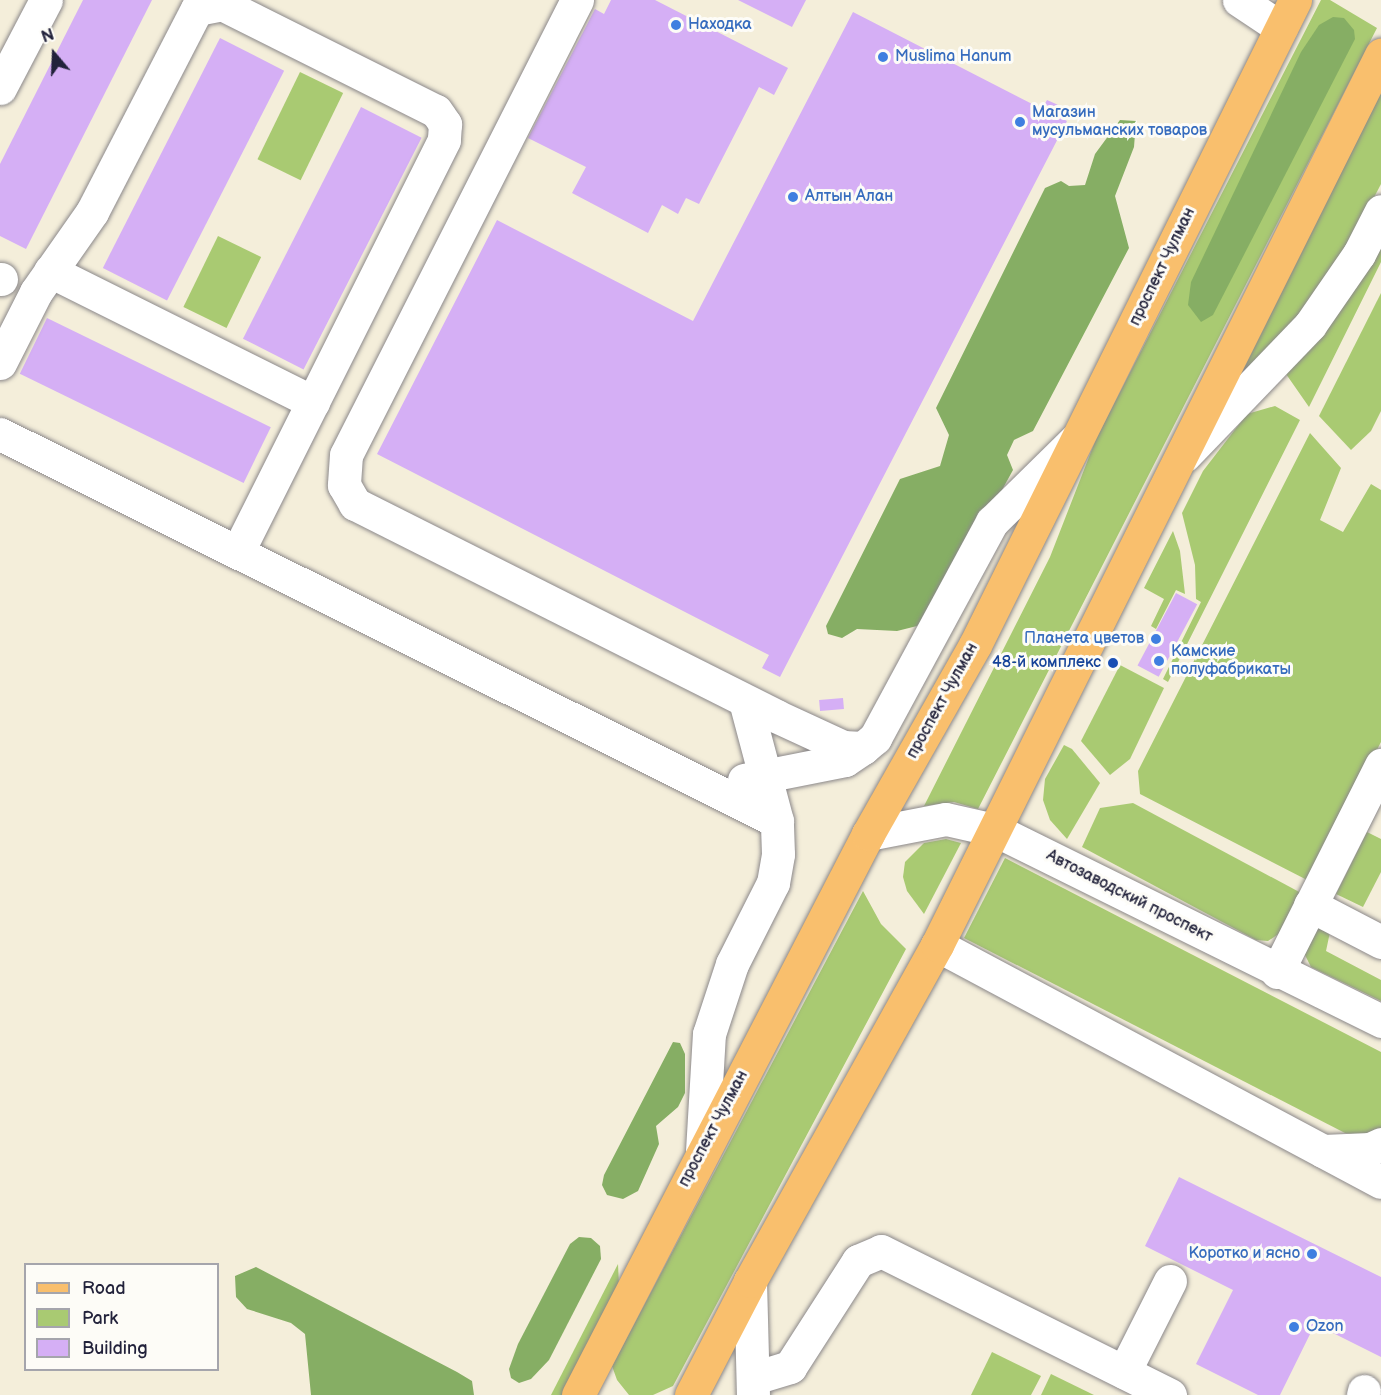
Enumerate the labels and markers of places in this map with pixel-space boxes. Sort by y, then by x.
place label: Находка [688,15,752,35]
marker: Находка [669,18,683,32]
place label: Muslima Hanum [895,47,1011,67]
marker: Muslima Hanum [876,50,890,64]
place label: Магазин мусульманских товаров [1032,103,1207,141]
marker: Магазин мусульманских товаров [1013,115,1027,129]
place label: Алтын Алан [805,187,893,207]
marker: Алтын Алан [786,190,800,204]
place label: Планета цветов [1024,629,1144,649]
marker: Планета цветов [1149,632,1163,646]
place label: Камские полуфабрикаты [1171,642,1291,680]
place label: 48-й комплекс [992,653,1101,673]
marker: Камские полуфабрикаты [1152,654,1166,668]
marker: 48-й комплекс [1106,656,1120,670]
place label: Коротко и ясно [1189,1244,1300,1264]
marker: Коротко и ясно [1305,1247,1319,1261]
place label: Ozon [1306,1317,1344,1337]
marker: Ozon [1287,1320,1301,1334]

